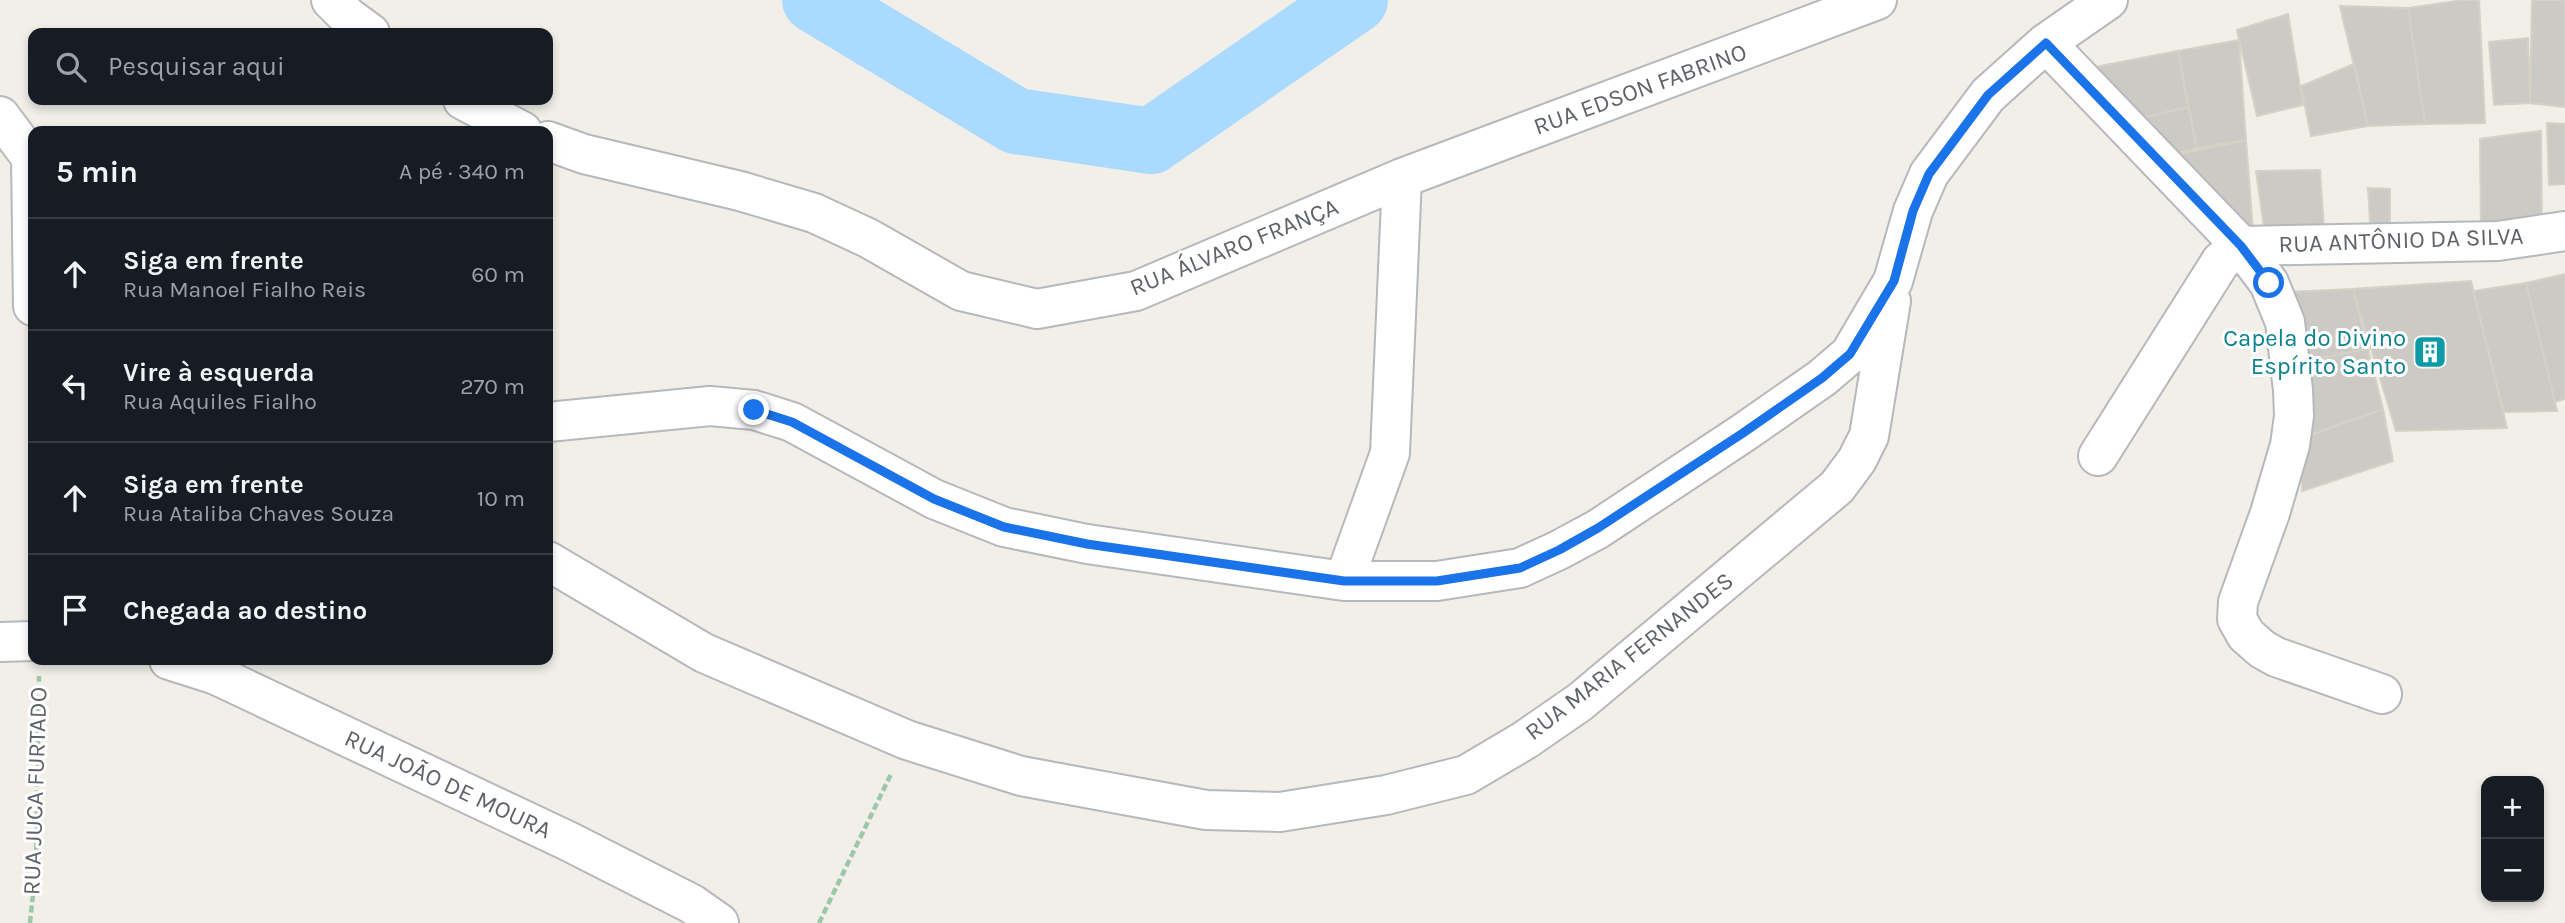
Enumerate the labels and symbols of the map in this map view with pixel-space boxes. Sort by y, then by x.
street label: RUA EDSON FABRINO [1530,37,1750,141]
street label: RUA ÁLVARO FRANÇA [1125,191,1342,302]
street label: RUA ANTÔNIO DA SILVA [2278,221,2524,258]
route start [2253,267,2284,298]
place label: Capela do Divino Espírito Santo [2223,324,2406,380]
building icon: Capela do Divino Espírito Santo [2411,333,2449,371]
route end [738,394,769,425]
street label: RUA MARIA FERNANDES [1519,566,1739,746]
street label: RUA JUCA FURTADO [17,686,53,896]
street label: RUA JOÃO DE MOURA [340,724,556,844]

